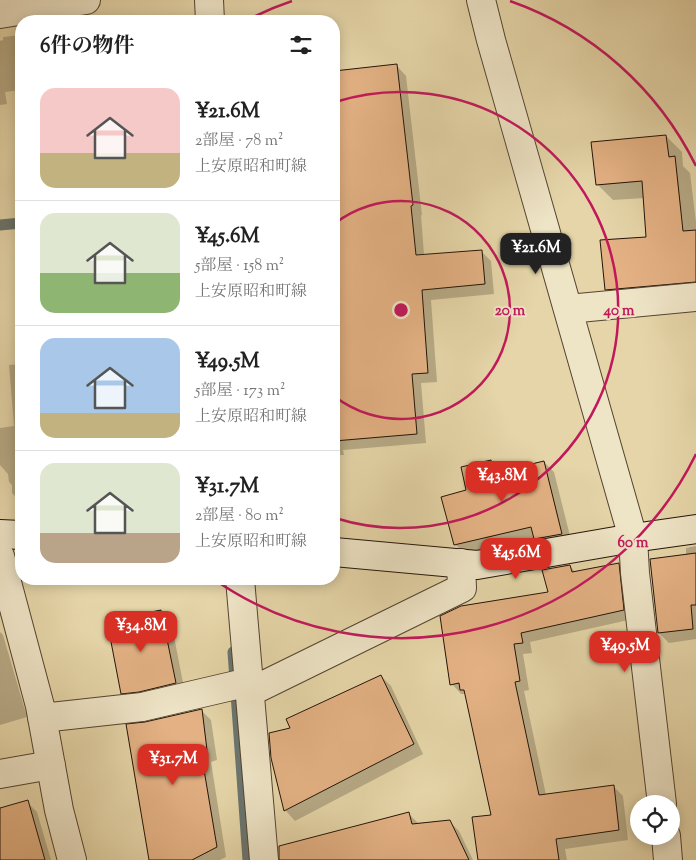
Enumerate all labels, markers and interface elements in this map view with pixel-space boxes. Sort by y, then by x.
icon: filters [287,31,315,59]
text: 6件の物件 [40,32,134,62]
text: ¥21.6M [195,97,260,127]
icon: home [80,108,140,168]
text: 2部屋 · 78 m² [195,130,283,153]
text: 上安原昭和町線 [195,156,307,179]
text: ¥45.6M [195,222,260,252]
pin: ¥21.6M [495,232,577,275]
icon: home [80,233,140,293]
text: ¥21.6M [511,237,561,260]
text: 5部屋 · 158 m² [195,255,284,278]
text: 上安原昭和町線 [195,281,307,304]
centre of rings [392,301,410,319]
text: 20 m [495,301,526,322]
text: 40 m [603,301,635,322]
text: ¥49.5M [195,347,260,377]
icon: home [80,358,140,418]
text: 5部屋 · 173 m² [195,380,285,403]
text: 上安原昭和町線 [195,406,307,429]
pin: ¥43.8M [461,460,543,503]
text: ¥43.8M [477,465,527,488]
text: ¥31.7M [195,472,259,502]
icon: home [80,483,140,543]
text: 2部屋 · 80 m² [195,505,284,528]
text: 上安原昭和町線 [195,531,307,554]
text: 60 m [618,533,649,554]
pin: ¥45.6M [475,538,557,580]
text: ¥45.6M [491,542,541,565]
pin: ¥34.8M [100,610,182,653]
text: ¥34.8M [115,615,167,638]
pin: ¥49.5M [584,630,666,673]
text: ¥49.5M [600,635,650,658]
pin: ¥31.7M [132,744,214,786]
text: ¥31.7M [149,748,197,771]
map controls [630,795,680,845]
button: locate [630,795,680,845]

